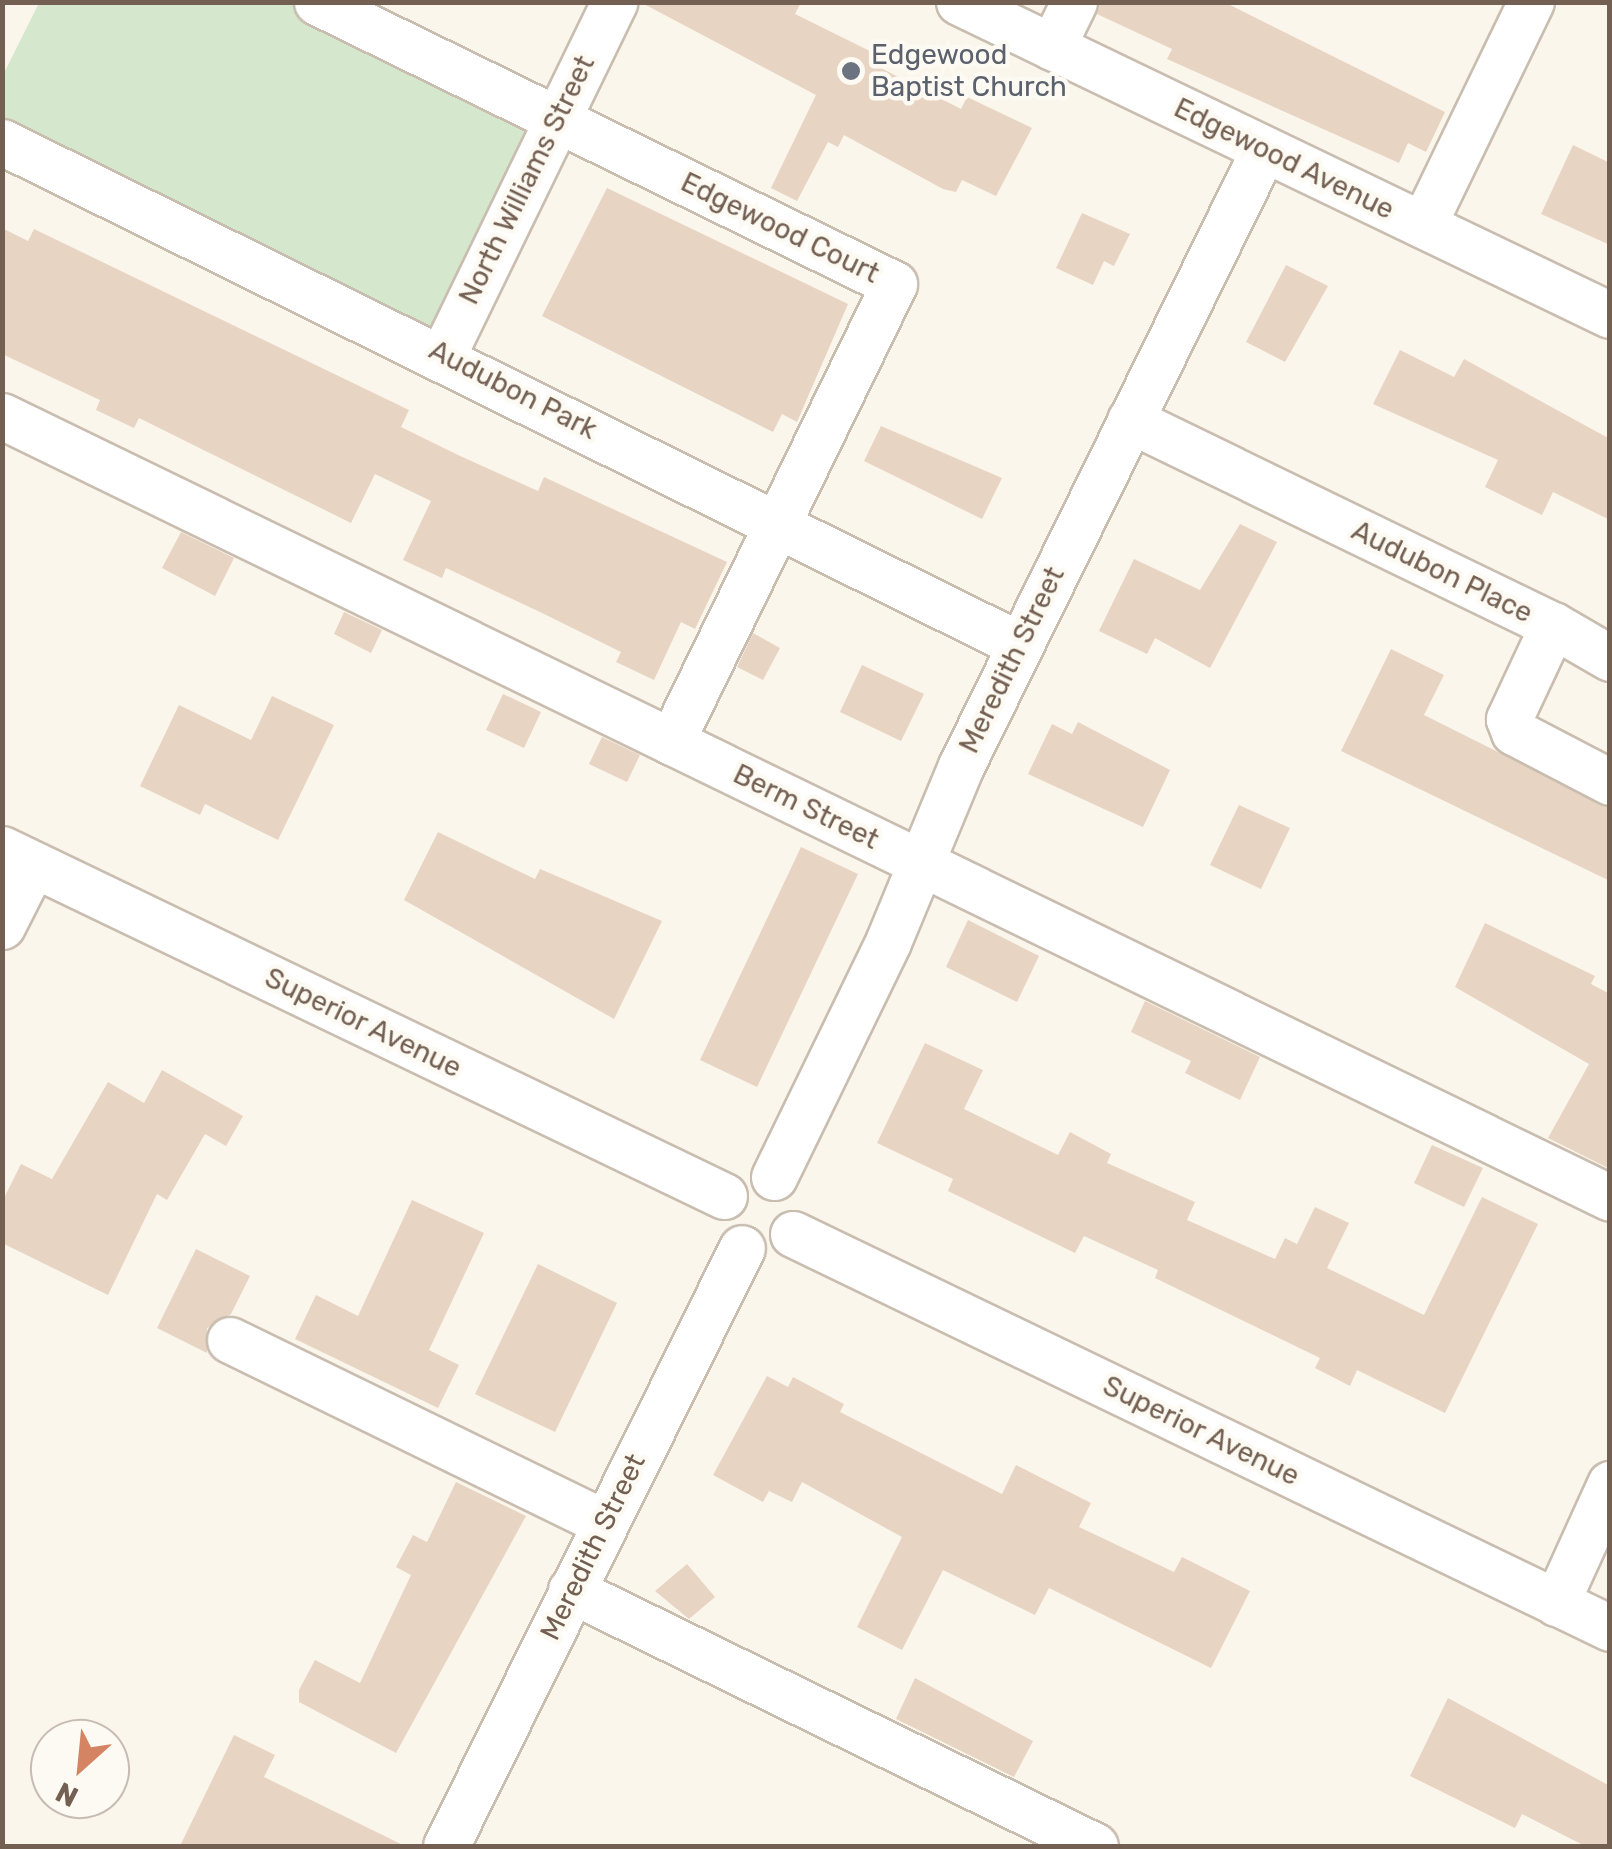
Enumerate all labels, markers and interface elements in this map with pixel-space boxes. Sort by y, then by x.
place label: Edgewood Baptist Church [871,38,1067,104]
street label: North Williams Street [452,50,602,310]
marker: Edgewood Baptist Church [840,60,862,82]
street label: Edgewood Avenue [1168,91,1400,227]
street label: Edgewood Court [675,165,885,291]
street label: Audubon Park [424,333,602,447]
street label: Audubon Place [1346,514,1538,630]
street label: Meredith Street [952,561,1072,759]
street label: Berm Street [728,757,884,857]
street label: Superior Avenue [259,961,467,1085]
street label: Superior Avenue [1097,1369,1305,1493]
street label: Meredith Street [533,1448,653,1646]
north arrow [30,1719,130,1819]
text: N [51,1775,84,1814]

